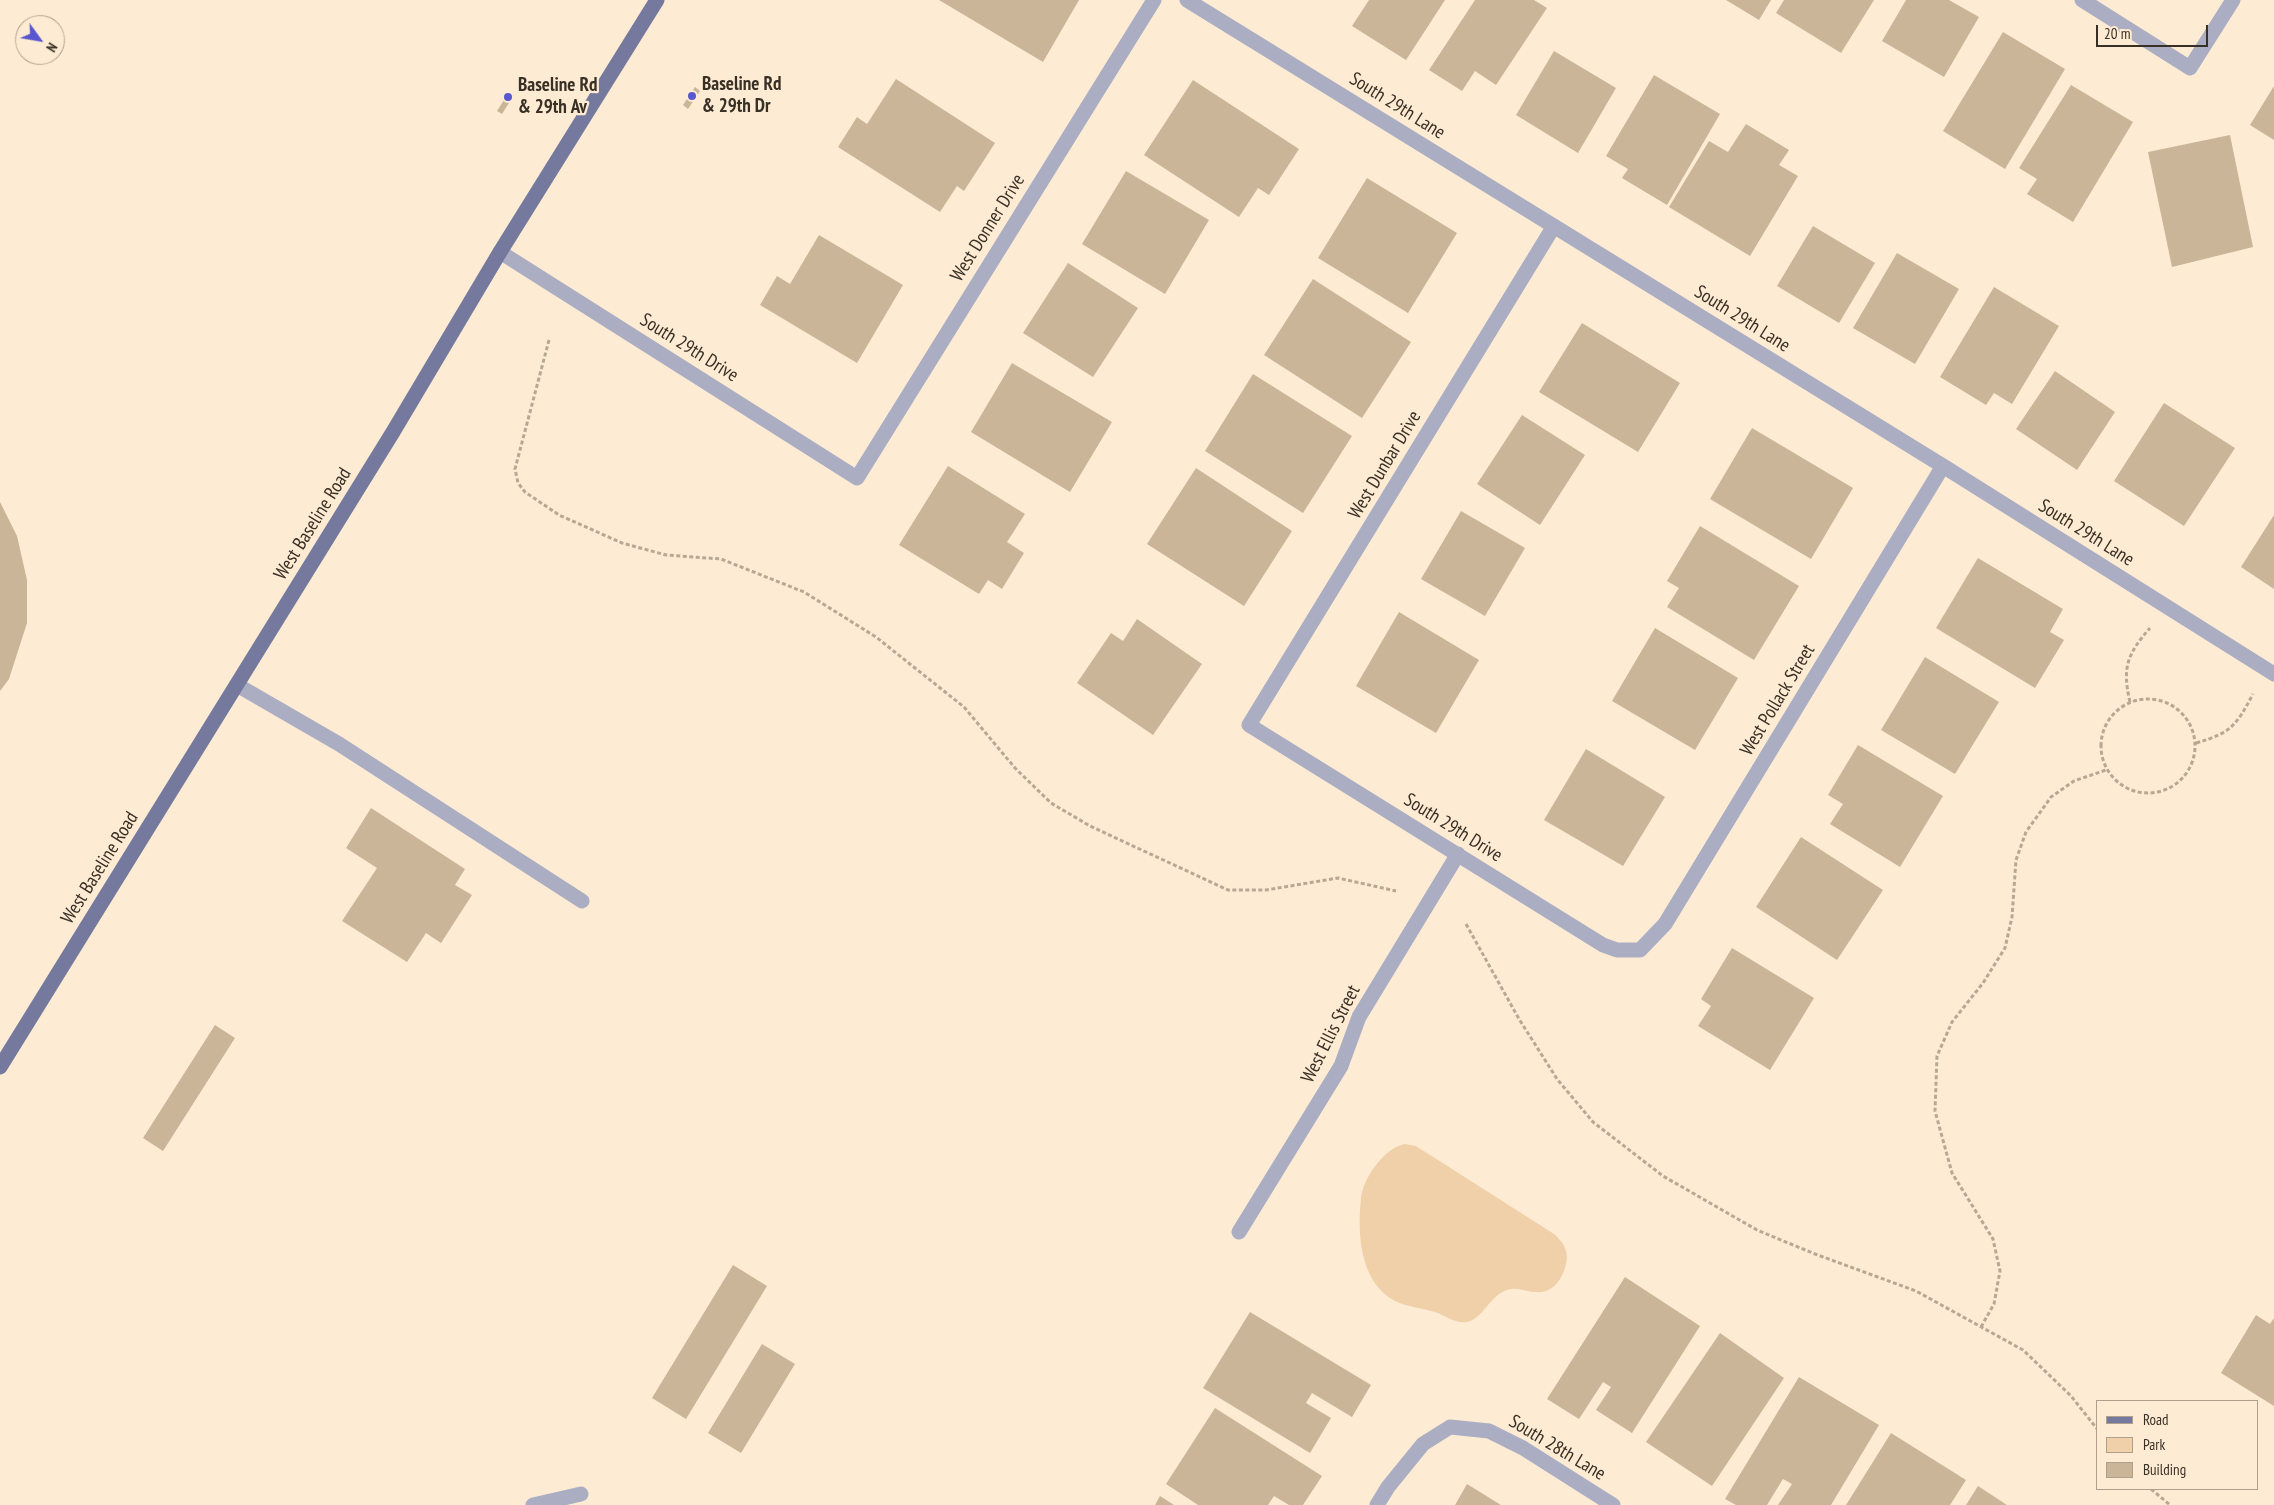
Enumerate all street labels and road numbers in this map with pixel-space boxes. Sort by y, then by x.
street label: South 29th Lane [1345,68,1449,144]
street label: West Donner Drive [946,170,1030,286]
street label: South 29th Lane [1690,281,1794,357]
street label: South 29th Drive [636,309,742,387]
street label: West Dunbar Drive [1344,407,1426,523]
street label: West Baseline Road [270,464,356,584]
street label: South 29th Lane [2034,495,2138,571]
street label: West Pollack Street [1736,640,1820,760]
street label: South 29th Drive [1400,789,1506,867]
street label: West Baseline Road [57,808,143,928]
street label: West Ellis Street [1297,981,1365,1087]
street label: South 28th Lane [1505,1410,1609,1486]

